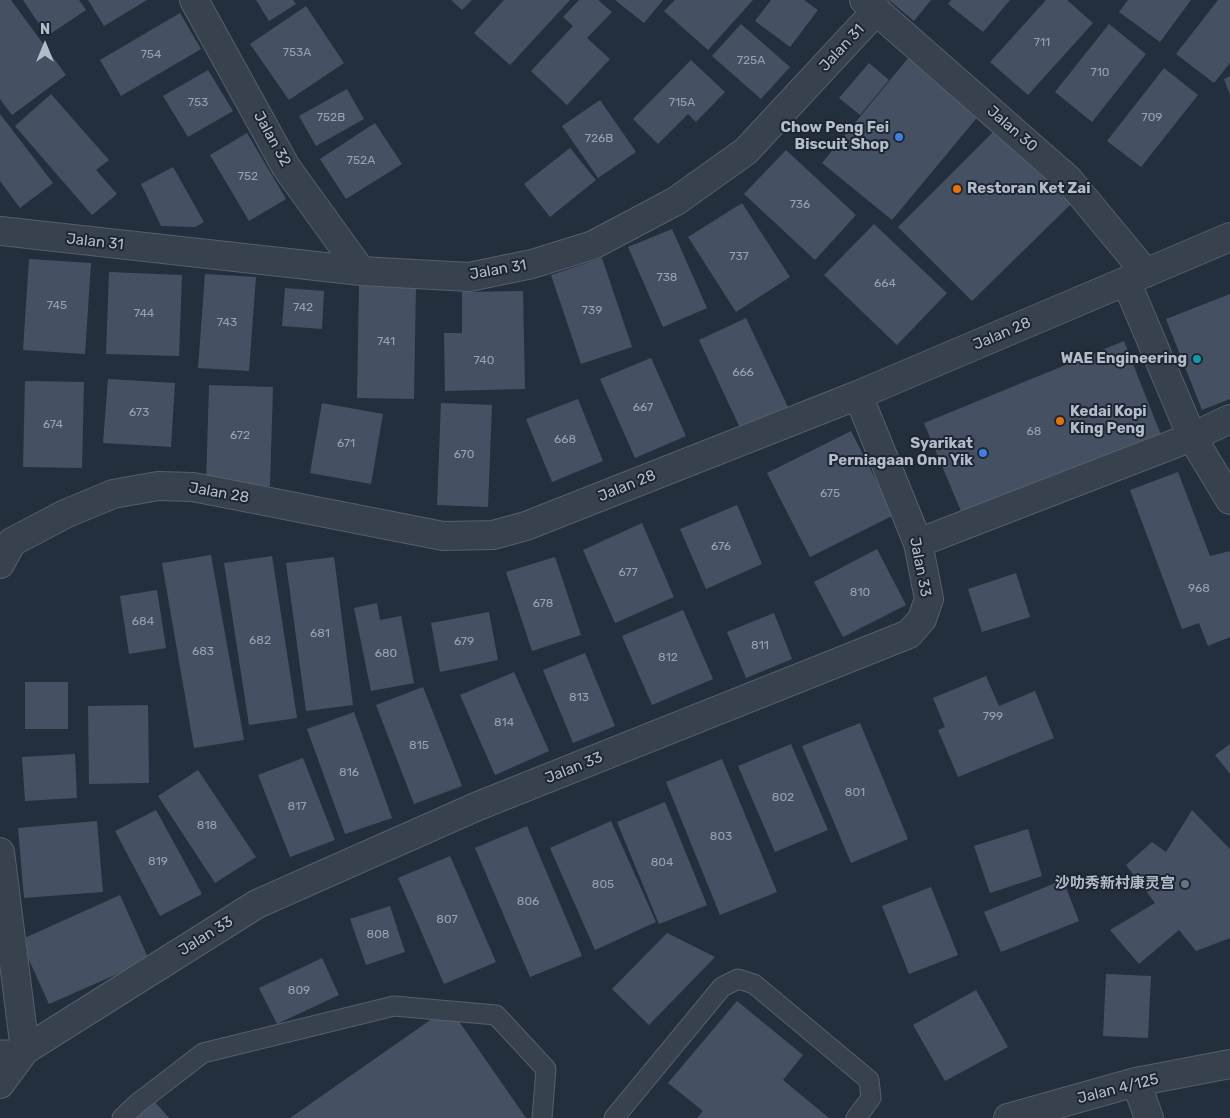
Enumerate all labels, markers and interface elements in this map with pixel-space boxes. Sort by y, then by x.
north arrow [20,20,70,70]
text: N [40,21,50,38]
street label: Jalan 31 [816,21,868,75]
house number: 711 [1034,36,1050,50]
house number: 753A [283,46,311,60]
house number: 754 [141,48,161,62]
house number: 725A [737,54,765,68]
house number: 710 [1091,66,1109,80]
house number: 753 [188,96,208,110]
house number: 715A [669,96,695,110]
street label: Jalan 30 [983,102,1041,156]
street label: Jalan 32 [250,108,294,170]
house number: 752B [317,111,345,125]
house number: 709 [1142,111,1162,125]
place label: Chow Peng Fei Biscuit Shop [780,119,889,154]
marker: Chow Peng Fei Biscuit Shop [893,131,905,143]
house number: 726B [585,132,613,146]
house number: 752A [347,154,375,168]
house number: 752 [238,170,258,184]
place label: Restoran Ket Zai [967,180,1090,198]
marker: Restoran Ket Zai [951,183,963,195]
house number: 736 [790,198,810,212]
street label: Jalan 31 [65,230,125,254]
house number: 737 [729,250,749,264]
street label: Jalan 31 [468,256,528,284]
house number: 738 [657,271,677,285]
house number: 664 [874,277,896,291]
house number: 745 [47,299,67,313]
house number: 742 [293,301,313,315]
house number: 739 [582,304,602,318]
house number: 744 [134,307,154,321]
street label: Jalan 28 [971,314,1033,354]
house number: 743 [217,316,237,330]
house number: 741 [377,335,395,349]
place label: WAE Engineering [1061,350,1187,368]
marker: WAE Engineering [1191,353,1203,365]
house number: 740 [474,354,494,368]
house number: 666 [732,366,754,380]
house number: 667 [633,401,653,415]
place label: Kedai Kopi King Peng [1070,403,1147,438]
house number: 673 [129,406,149,420]
marker: Kedai Kopi King Peng [1054,415,1066,427]
house number: 674 [43,418,63,432]
house number: 68 [1027,425,1041,439]
house number: 672 [230,429,250,443]
house number: 668 [554,433,576,447]
place label: Syarikat Perniagaan Onn Yik [828,435,973,470]
house number: 671 [337,437,355,451]
marker: Syarikat Perniagaan Onn Yik [977,447,989,459]
house number: 670 [454,448,474,462]
street label: Jalan 28 [595,466,659,506]
street label: Jalan 28 [188,479,250,507]
house number: 675 [820,487,840,501]
street label: Jalan 33 [905,536,935,598]
house number: 676 [711,540,731,554]
house number: 677 [618,566,638,580]
house number: 968 [1188,582,1210,596]
house number: 810 [850,586,870,600]
house number: 678 [533,597,553,611]
house number: 684 [132,615,154,629]
house number: 681 [310,627,330,641]
house number: 682 [249,634,271,648]
house number: 679 [454,635,474,649]
house number: 811 [751,639,769,653]
house number: 683 [192,645,214,659]
house number: 680 [375,647,397,661]
house number: 812 [658,651,678,665]
house number: 813 [569,691,589,705]
house number: 799 [983,710,1003,724]
house number: 814 [494,716,514,730]
house number: 815 [409,739,429,753]
street label: Jalan 33 [543,748,605,788]
house number: 816 [339,766,359,780]
house number: 801 [845,786,865,800]
house number: 802 [772,791,794,805]
house number: 817 [288,800,306,814]
house number: 818 [197,819,217,833]
house number: 803 [710,830,732,844]
house number: 819 [148,855,168,869]
house number: 804 [651,856,673,870]
place label: 沙叻秀新村康灵宫 [1055,875,1175,893]
house number: 805 [592,878,614,892]
marker: 沙叻秀新村康灵宫 [1179,878,1191,890]
house number: 806 [517,895,539,909]
street label: Jalan 33 [176,912,236,960]
house number: 807 [436,913,458,927]
house number: 808 [367,928,389,942]
house number: 809 [288,984,310,998]
street label: Jalan 4/125 [1076,1070,1160,1108]

